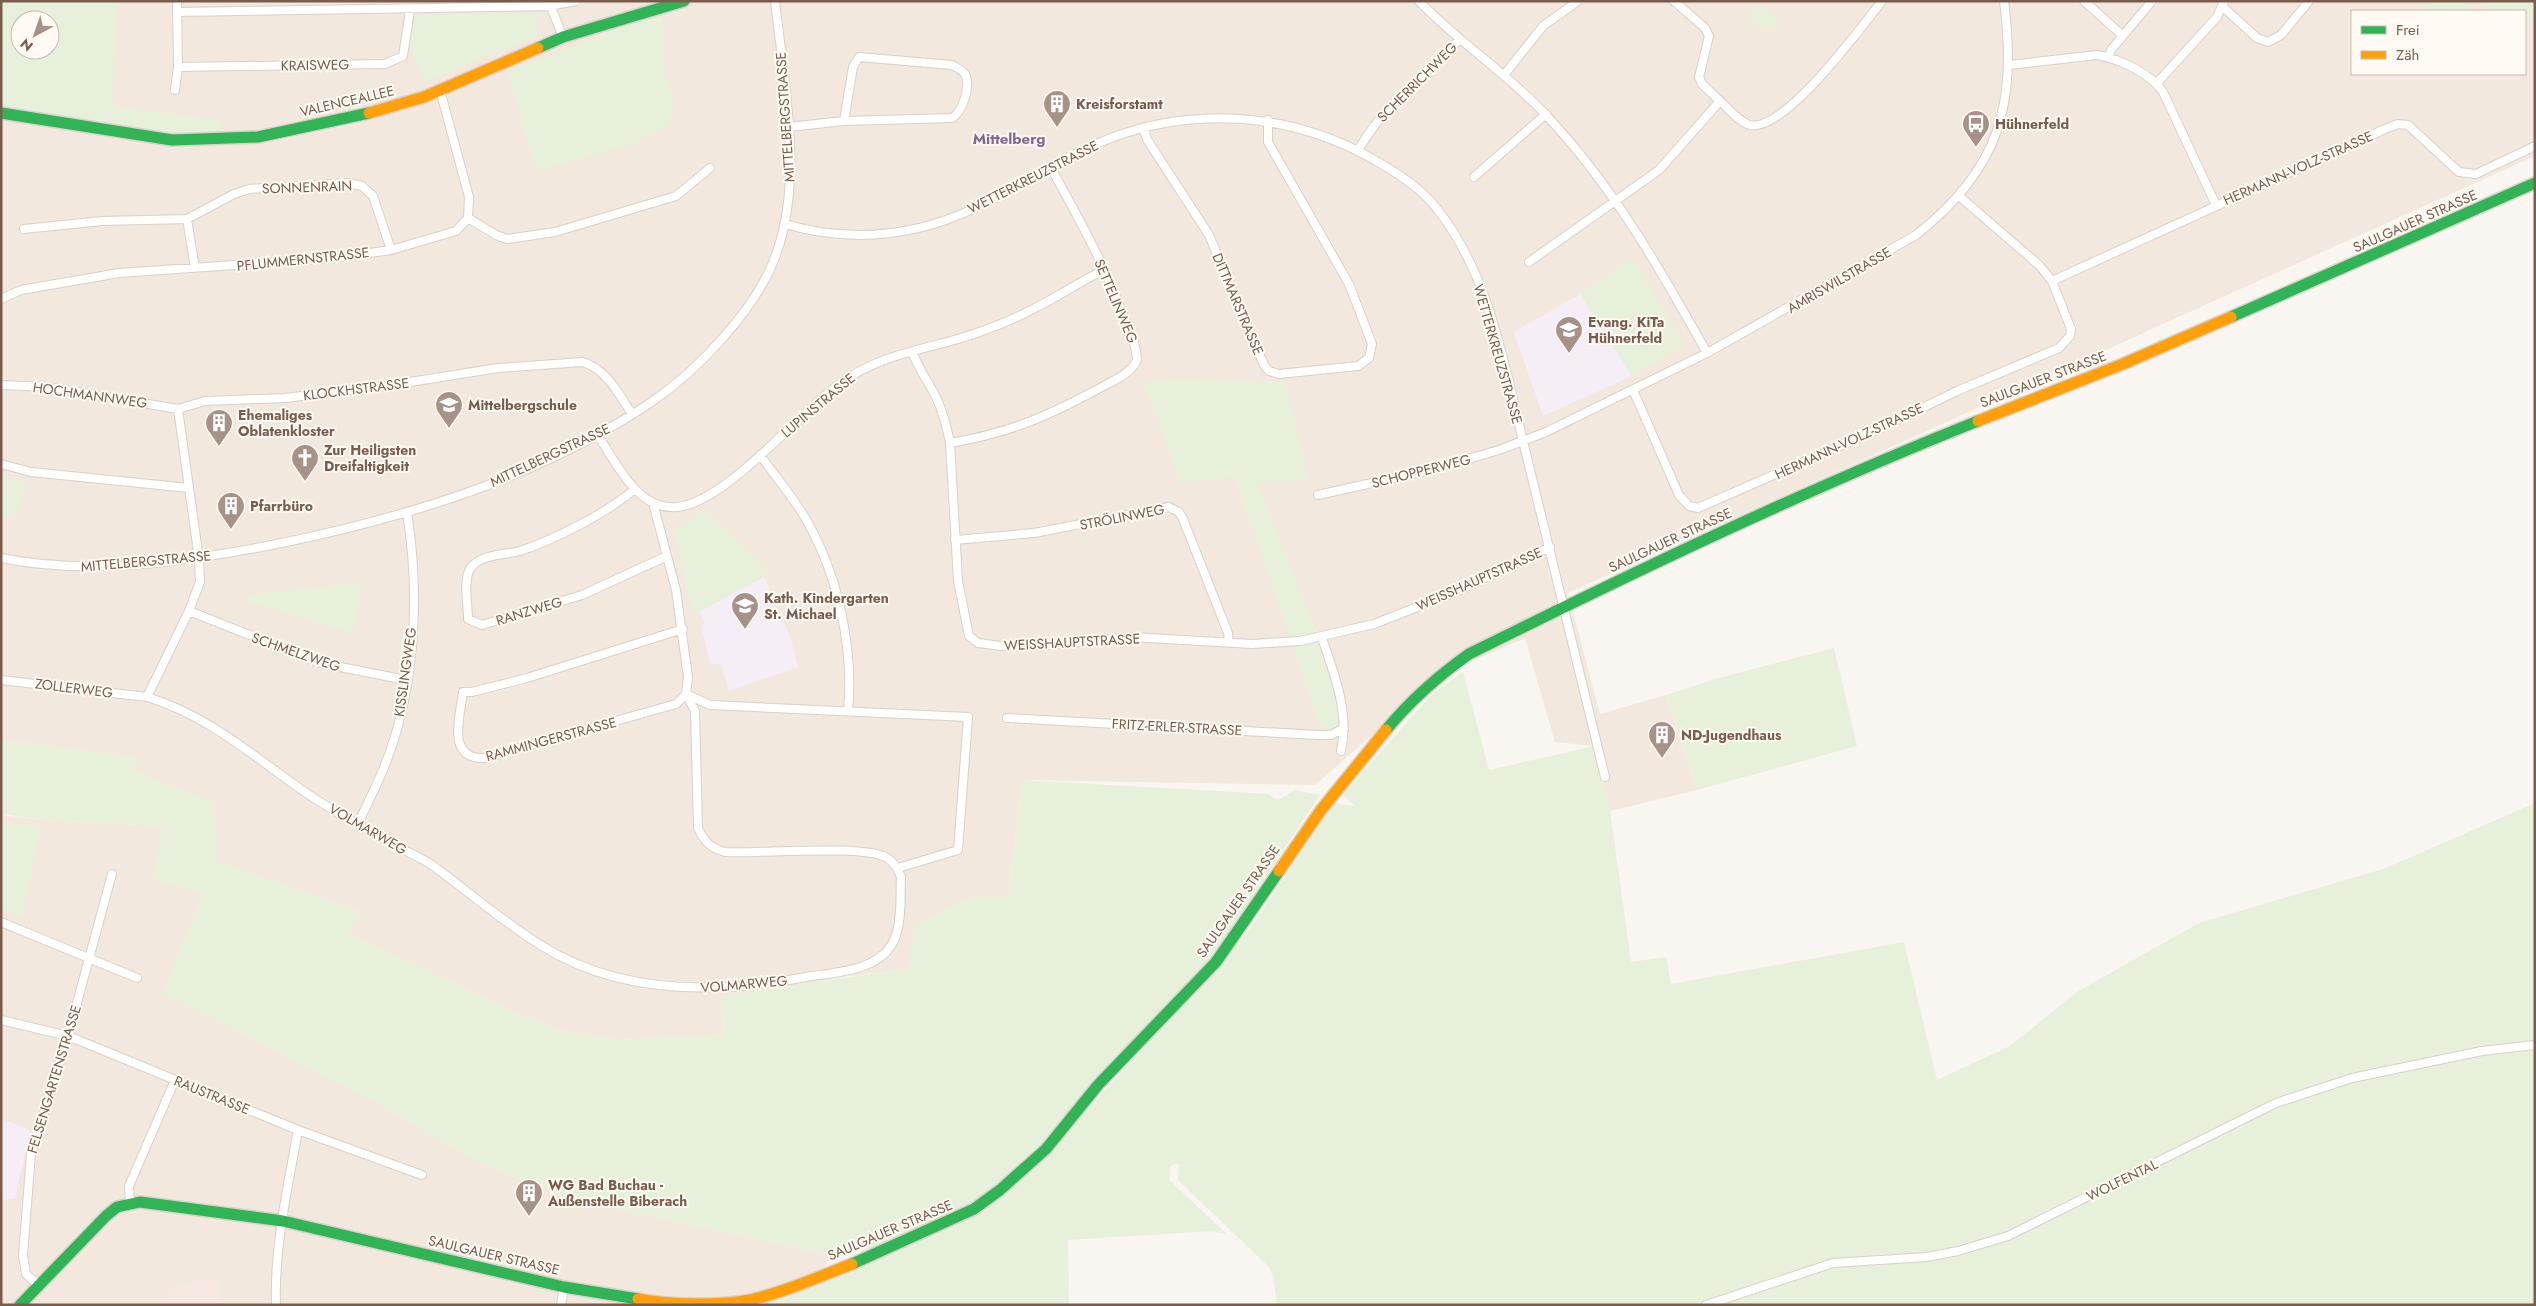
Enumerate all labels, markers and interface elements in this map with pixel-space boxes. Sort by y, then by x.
north arrow [10,10,60,60]
legend [2351,10,2526,75]
text: Frei [2396,19,2420,41]
text: N [16,34,37,56]
street label: SCHERRICHWEG [1372,37,1462,127]
text: Zäh [2396,44,2419,66]
street label: MITTELBERGSTRASSE [770,51,800,183]
street label: KRAISWEG [281,54,350,76]
street label: VALENCEALLEE [298,80,396,122]
building icon: Kreisforstamt [1042,89,1072,128]
place label: Kreisforstamt [1076,94,1163,114]
bus stop icon: Hühnerfeld [1961,109,1991,148]
place label: Hühnerfeld [1995,114,2069,134]
street label: HERMANN-VOLZ-STRASSE [2220,126,2376,210]
district label: Mittelberg [973,128,1045,150]
street label: WETTERKREUZSTRASSE [964,135,1102,219]
street label: SONNENRAIN [262,175,352,199]
street label: SAULGAUER STRASSE [2350,185,2480,257]
street label: PFLUMMERNSTRASSE [236,242,370,276]
street label: AMRISWILSTRASSE [1783,242,1895,318]
street label: DITTMARSTRASSE [1207,250,1269,358]
street label: SETTELINWEG [1089,256,1143,346]
street label: WETTERKREUZSTRASSE [1468,282,1528,426]
place label: Evang. KiTa Hühnerfeld [1588,312,1664,348]
school or university icon: Evang. KiTa Hühnerfeld [1554,315,1584,354]
street label: SAULGAUER STRASSE [1977,346,2109,412]
street label: LUPINSTRASSE [777,368,859,442]
street label: KLOCKHSTRASSE [302,373,410,405]
street label: HOCHMANNWEG [31,377,149,413]
school or university icon: Mittelbergschule [434,390,464,429]
place label: Mittelbergschule [468,395,577,415]
street label: HERMANN-VOLZ-STRASSE [1771,398,1927,484]
place label: Ehemaliges Oblatenkloster [238,405,335,441]
building icon: Ehemaliges Oblatenkloster [204,408,234,447]
street label: MITTELBERGSTRASSE [487,418,613,492]
place label: Zur Heiligsten Dreifaltigkeit [324,440,416,476]
church icon: Zur Heiligsten Dreifaltigkeit [290,443,320,482]
street label: SCHOPPERWEG [1369,449,1473,493]
building icon: Pfarrbüro [216,491,246,530]
place label: Pfarrbüro [250,496,313,516]
street label: STRÖLINWEG [1078,499,1166,535]
street label: SAULGAUER STRASSE [1605,503,1735,577]
street label: WEISSHAUPTSTRASSE [1413,542,1545,616]
street label: MITTELBERGSTRASSE [80,545,212,577]
place label: Kath. Kindergarten St. Michael [764,588,889,624]
street label: RANZWEG [493,591,565,631]
school or university icon: Kath. Kindergarten St. Michael [730,591,760,630]
street label: KISSLINGWEG [389,626,421,718]
street label: SCHMELZWEG [249,627,343,677]
street label: WEISSHAUPTSTRASSE [1003,628,1141,656]
street label: ZOLLERWEG [34,673,114,703]
street label: RAMMINGERSTRASSE [483,712,619,766]
street label: FRITZ-ERLER-STRASSE [1111,714,1243,740]
building icon: ND-Jugendhaus [1647,720,1677,759]
place label: ND-Jugendhaus [1681,725,1782,745]
street label: VOLMARWEG [325,799,411,860]
street label: SAULGAUER STRASSE [1191,840,1285,962]
street label: VOLMARWEG [700,970,788,998]
street label: FELSENGARTENSTRASSE [22,1002,86,1156]
street label: RAUSTRASSE [171,1071,253,1119]
street label: WOLFENTAL [2083,1154,2162,1206]
place label: WG Bad Buchau - Außenstelle Biberach [547,1175,687,1211]
building icon: WG Bad Buchau - Außenstelle Biberach [514,1178,544,1217]
street label: SAULGAUER STRASSE [824,1195,956,1265]
street label: SAULGAUER STRASSE [426,1230,562,1280]

